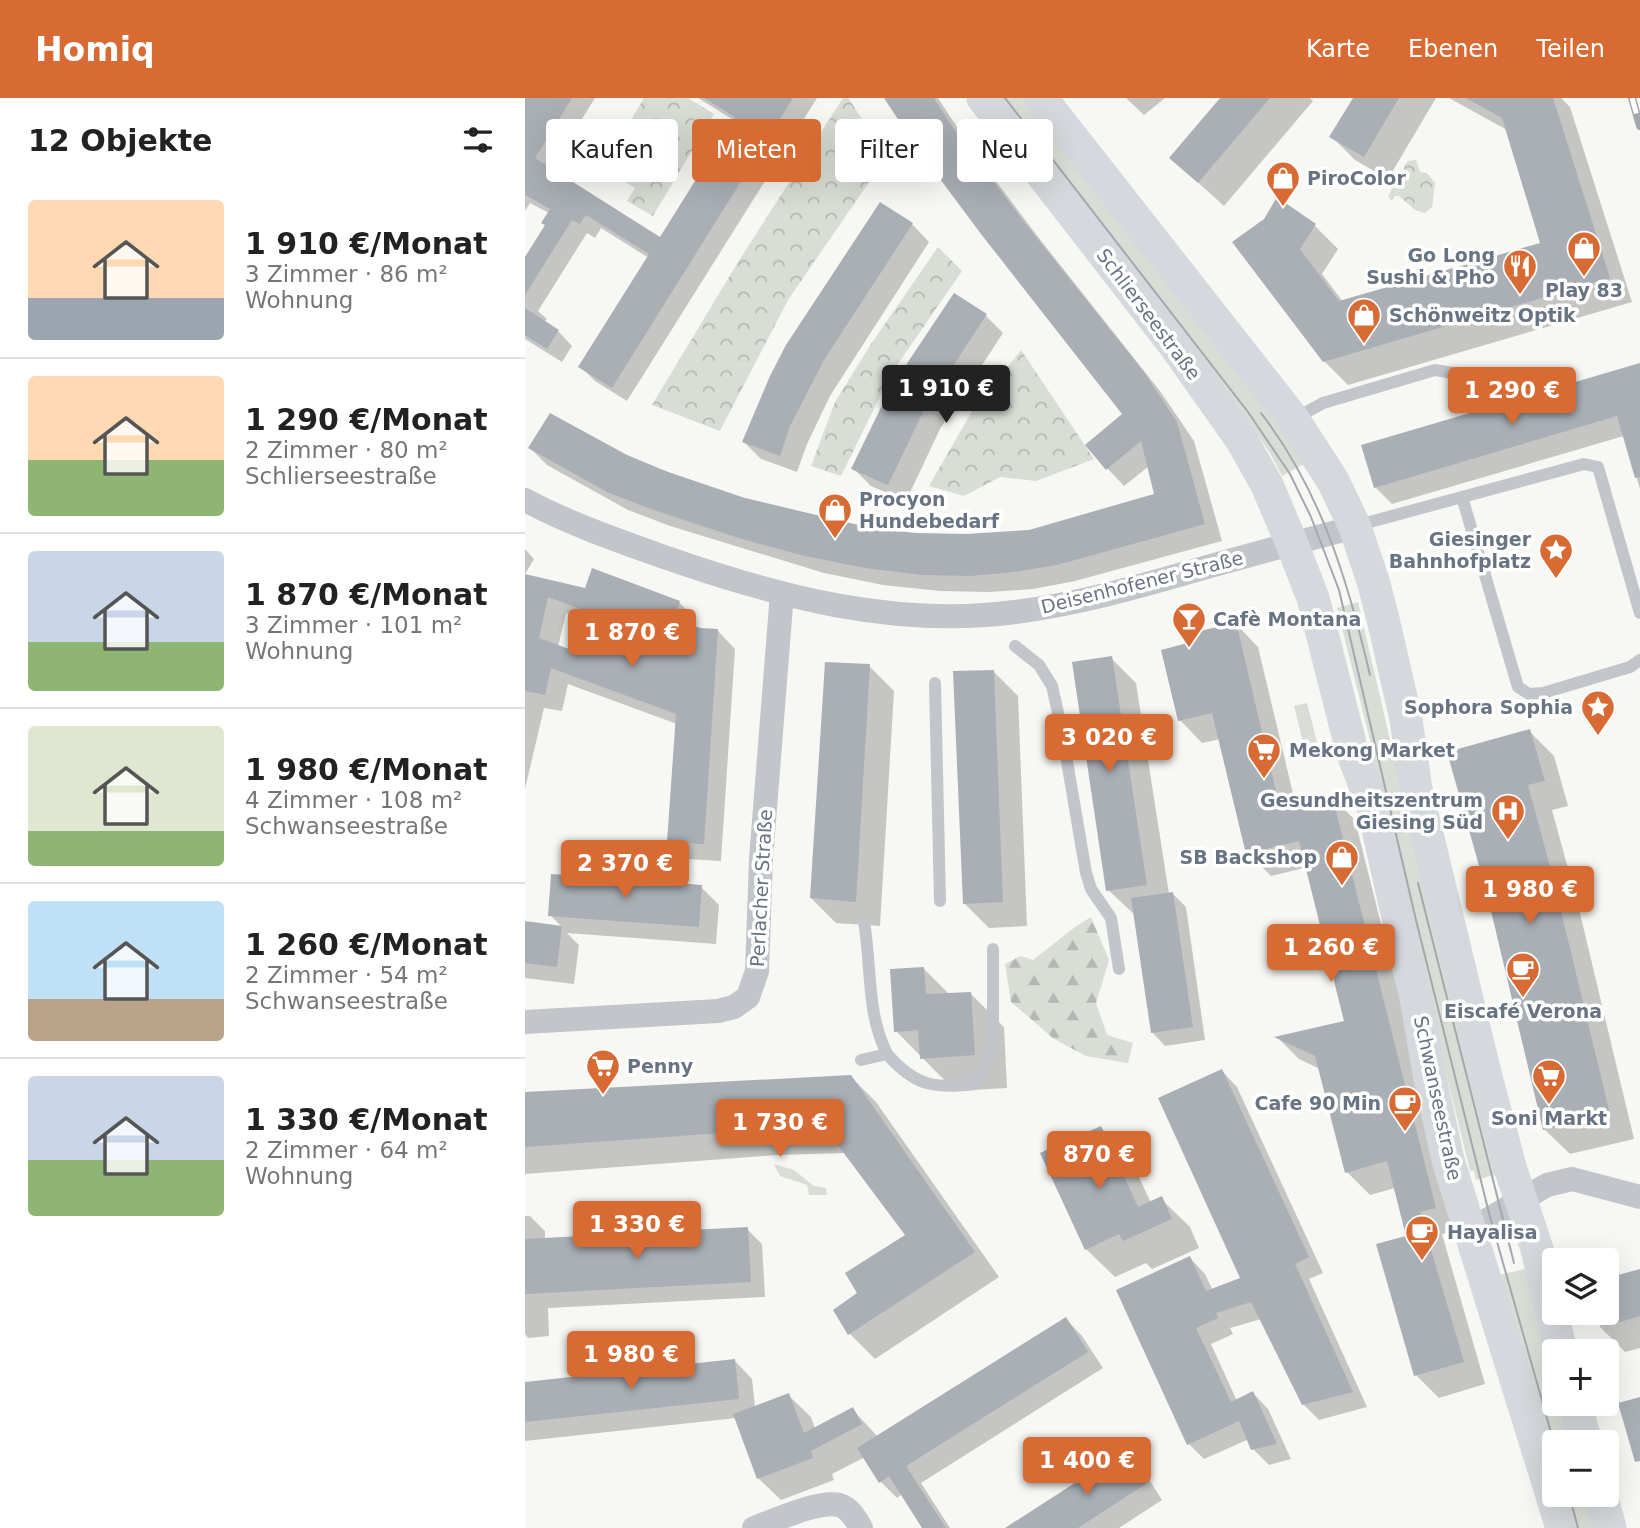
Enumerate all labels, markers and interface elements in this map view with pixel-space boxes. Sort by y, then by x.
text: Homiq [35,30,155,69]
text: Karte [1306,35,1370,63]
text: Ebenen [1408,35,1498,63]
text: Teilen [1536,35,1605,63]
chip: Kaufen [546,119,678,182]
chip: Mieten [692,119,821,182]
chip: Filter [835,119,943,182]
chip: Neu [957,119,1053,182]
icon: filters [459,121,497,159]
text: 12 Objekte [28,123,212,158]
shop icon: PiroColor [1264,159,1302,208]
place label: PiroColor [1307,167,1406,189]
text: 1 910 €/Monat [245,226,488,261]
icon: home [84,228,168,312]
shop icon: Play 83 [1565,229,1603,278]
street label: Schlierseestraße [1093,244,1205,384]
place label: Go Long Sushi & Pho [1366,244,1495,288]
restaurant icon: Go Long Sushi & Pho [1501,247,1539,296]
text: 3 Zimmer · 86 m² [245,261,448,287]
place label: Play 83 [1545,279,1623,301]
text: Wohnung [245,287,353,313]
shop icon: Schönweitz Optik [1345,296,1383,345]
place label: Schönweitz Optik [1389,304,1576,326]
pin: 1 910 € [881,366,1011,425]
pin: 1 290 € [1447,368,1577,427]
text: 1 910 € [898,375,994,401]
text: 1 290 € [1464,377,1560,403]
text: 1 290 €/Monat [245,402,488,437]
icon: home [84,404,168,488]
text: 2 Zimmer · 80 m² [245,437,448,463]
text: Schlierseestraße [245,463,437,489]
place label: Procyon Hundebedarf [859,488,1000,532]
shop icon: Procyon Hundebedarf [816,491,854,540]
place label: Giesinger Bahnhofplatz [1389,528,1532,572]
place icon: Giesinger Bahnhofplatz [1537,531,1575,580]
street label: Deisenhofener Straße [1039,546,1245,618]
text: 1 870 €/Monat [245,577,488,612]
icon: home [84,579,168,663]
bar icon: Cafè Montana [1170,600,1208,649]
place label: Cafè Montana [1213,608,1361,630]
pin: 1 870 € [567,610,697,669]
text: 3 Zimmer · 101 m² [245,612,462,638]
text: 1 870 € [584,619,680,645]
text: Wohnung [245,638,353,664]
place icon: Sophora Sophia [1579,688,1617,737]
place label: Sophora Sophia [1404,696,1573,718]
pin: 3 020 € [1044,714,1174,774]
text: 3 020 € [1061,724,1157,750]
supermarket icon: Mekong Market [1245,731,1283,780]
place label: Mekong Market [1289,739,1455,761]
text: 1 980 €/Monat [245,752,488,787]
icon: home [84,754,168,838]
text: 4 Zimmer · 108 m² [245,787,462,813]
place label: Gesundheitszentrum Giesing Süd [1260,789,1483,833]
hospital icon: Gesundheitszentrum Giesing Süd [1489,792,1527,841]
street label: Perlacher Straße [746,809,776,967]
text: Schwanseestraße [245,813,448,839]
shop icon: SB Backshop [1323,838,1361,887]
pin: 2 370 € [560,840,690,900]
place label: SB Backshop [1180,846,1317,868]
text: 2 370 € [577,850,673,876]
pin: 1 980 € [1465,866,1595,926]
text: 1 980 € [1482,876,1578,902]
pin: 1 260 € [1266,924,1396,984]
text: 1 260 €/Monat [245,927,488,962]
icon: home [84,929,168,1013]
text: 1 260 € [1283,934,1379,960]
cafe icon: Eiscafé Verona [1504,950,1542,999]
text: 2 Zimmer · 54 m² [245,962,448,988]
text: Schwanseestraße [245,988,448,1014]
place label: Eiscafé Verona [1444,1000,1602,1022]
street label: Schwanseestraße [1410,1014,1466,1182]
supermarket icon: Penny [584,1047,622,1096]
place label: Penny [627,1055,694,1077]
supermarket icon: Soni Markt [1530,1057,1568,1106]
cafe icon: Cafe 90 Min [1386,1084,1424,1133]
place label: Cafe 90 Min [1254,1092,1381,1114]
pin: 1 730 € [715,1100,845,1159]
text: 1 330 €/Monat [245,1102,488,1137]
icon: home [84,1104,168,1188]
place label: Soni Markt [1491,1107,1607,1129]
text: 1 730 € [732,1109,828,1135]
pin: 870 € [1050,1132,1148,1191]
text: 2 Zimmer · 64 m² [245,1137,448,1163]
text: 870 € [1063,1141,1135,1167]
text: Wohnung [245,1163,353,1189]
pin: 1 330 € [572,1202,702,1261]
text: 1 330 € [589,1211,685,1237]
cafe icon: Hayalisa [1403,1213,1441,1262]
place label: Hayalisa [1447,1221,1538,1243]
map controls [1542,1248,1619,1507]
button: layers [1542,1248,1619,1325]
pin: 1 980 € [566,1332,696,1391]
button: + [1542,1339,1619,1416]
text: 1 980 € [583,1341,679,1367]
button: − [1542,1430,1619,1507]
pin: 1 400 € [1022,1438,1152,1497]
text: 1 400 € [1039,1447,1135,1473]

